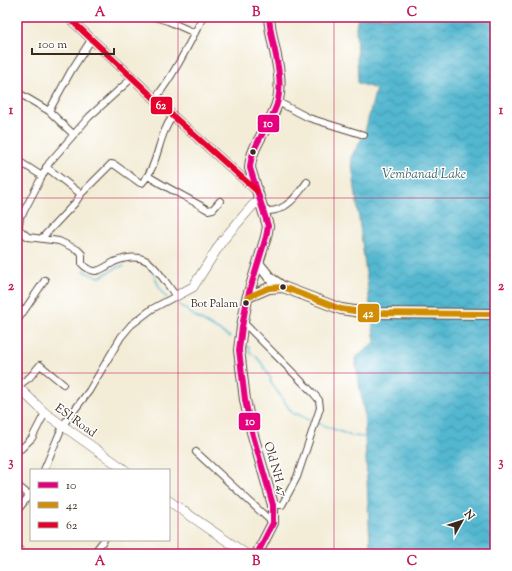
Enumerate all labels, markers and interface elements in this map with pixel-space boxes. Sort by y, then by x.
text: A [95,4,106,22]
text: B [252,4,261,22]
text: C [407,4,417,22]
scale bar [32,30,114,56]
text: 100 m [38,36,67,54]
line badge: 62 [150,96,173,115]
text: 62 [156,98,167,114]
text: 1 [9,102,14,120]
text: 1 [499,102,504,120]
line badge: 10 [257,114,280,133]
text: 10 [262,116,273,132]
unlabelled marker [248,147,258,157]
water label: Vembanad Lake [382,166,466,184]
text: 2 [8,278,15,296]
text: 2 [498,278,505,296]
unlabelled marker [278,282,288,292]
place label: Bot Palam [191,296,238,312]
marker: Bot Palam [241,298,251,308]
line badge: 42 [357,303,380,323]
text: 42 [362,306,374,322]
street label: ESI Road [51,399,100,442]
line badge: 10 [238,412,261,431]
text: 10 [244,414,255,430]
street label: Old NH 47 [259,440,291,499]
text: 3 [8,454,14,472]
text: 3 [498,454,504,472]
legend [30,469,170,541]
text: 10 [66,477,76,495]
text: 42 [66,497,78,515]
north arrow [442,501,482,541]
text: N [459,506,478,524]
text: 62 [66,517,78,535]
text: A [95,553,106,571]
text: B [252,553,261,571]
text: C [407,553,417,571]

